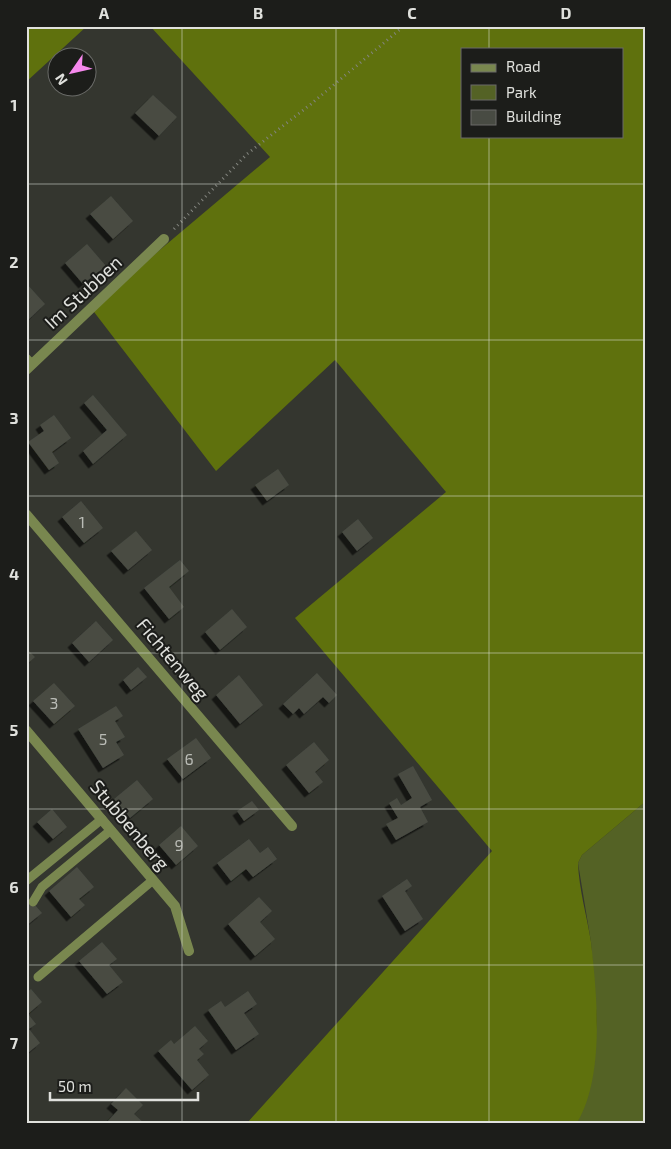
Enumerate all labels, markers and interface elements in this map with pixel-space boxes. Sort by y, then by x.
text: A [99,3,110,22]
text: B [253,3,263,22]
text: C [407,3,417,22]
text: D [561,3,572,22]
north arrow [48,48,98,98]
legend [461,48,624,138]
text: Road [506,57,541,75]
text: N [51,71,71,88]
text: Park [506,83,537,101]
text: 1 [11,95,17,114]
text: Building [506,107,562,125]
street label: Im Stubben [39,250,126,333]
text: 2 [9,252,19,271]
text: 3 [9,408,19,427]
house number: 1 [79,512,85,531]
text: 4 [9,564,19,583]
street label: Fichtenweg [132,613,215,705]
house number: 3 [50,693,58,712]
text: 5 [10,720,19,739]
house number: 5 [99,729,107,748]
house number: 6 [184,749,194,768]
street label: Stubbenberg [86,775,175,875]
house number: 9 [174,835,184,854]
text: 6 [9,877,19,896]
text: 7 [10,1033,19,1052]
scale bar [50,1069,198,1101]
text: 50 m [58,1077,92,1095]

